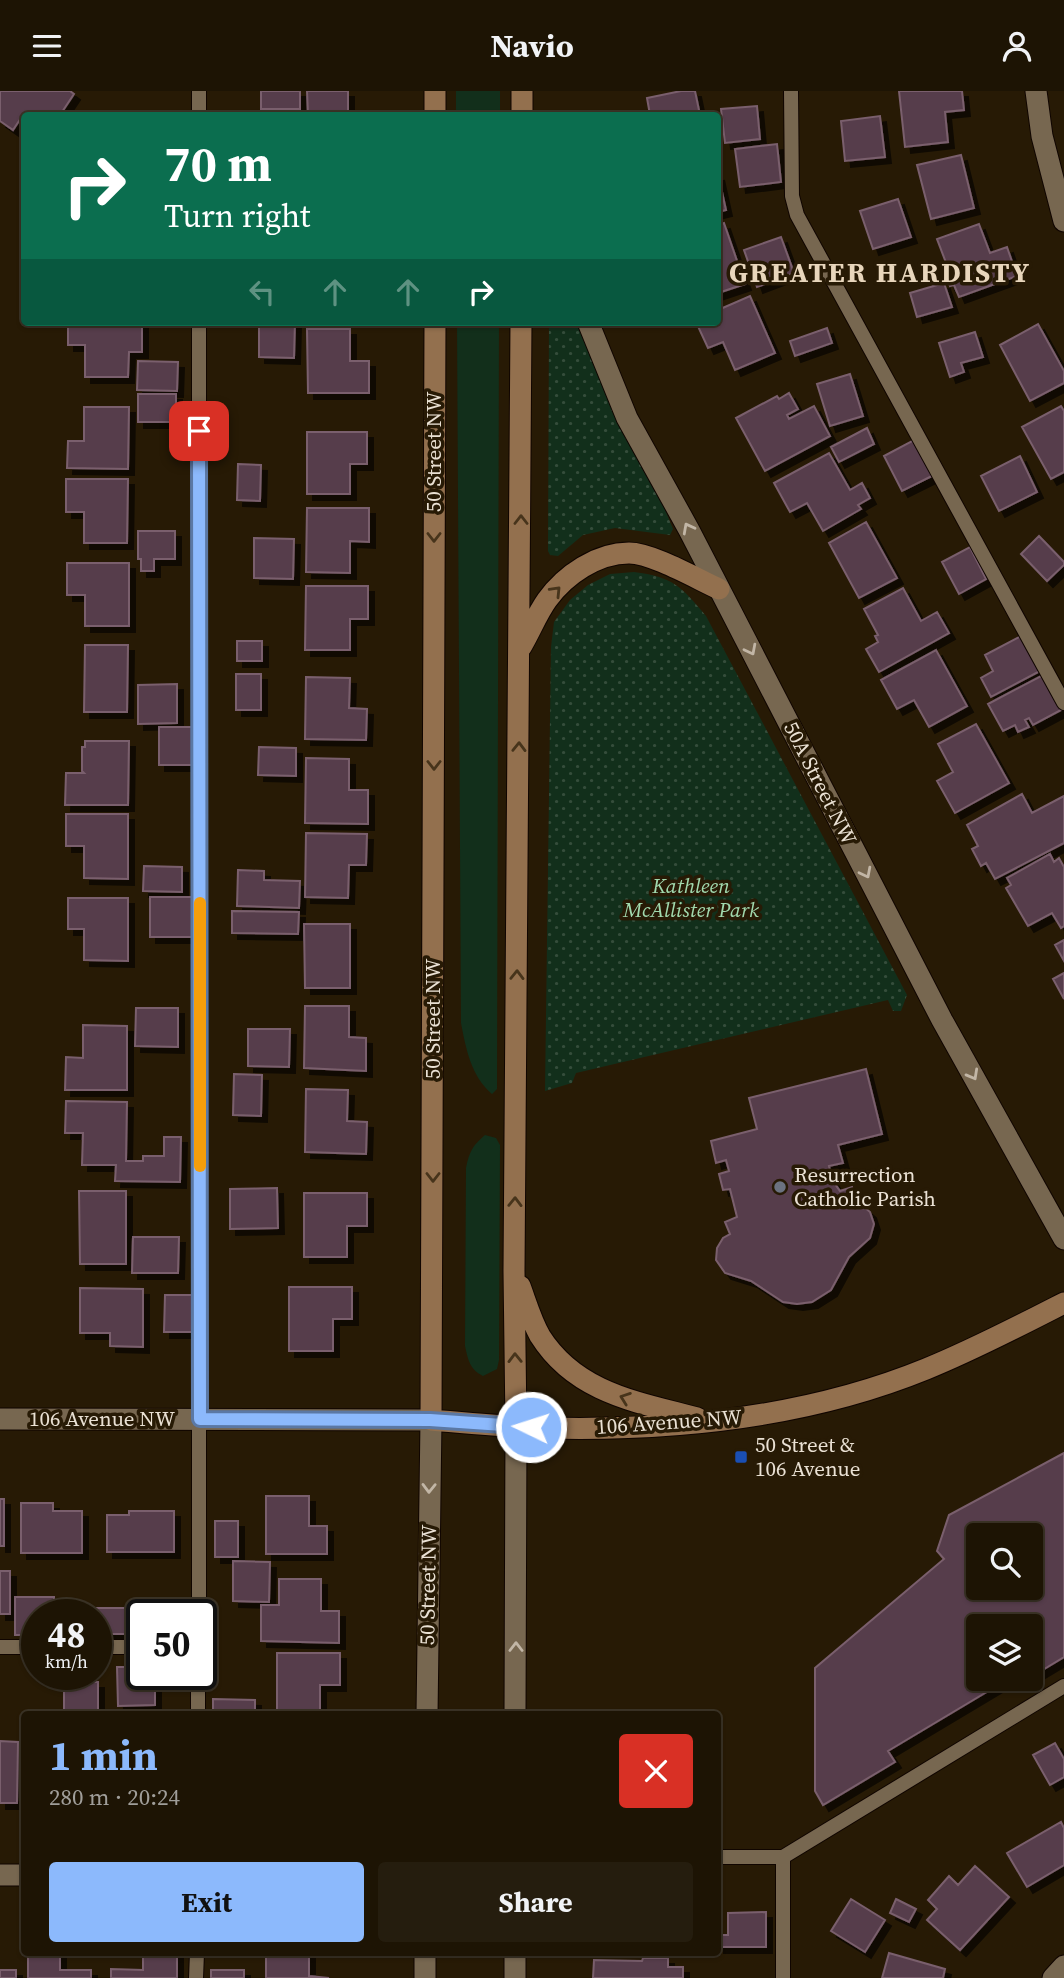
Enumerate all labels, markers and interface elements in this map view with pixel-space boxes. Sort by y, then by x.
text: Navio [490,24,574,68]
icon: menu [28,27,66,65]
icon: person [998,27,1036,65]
text: 70 m [164,130,272,197]
icon: right [49,140,140,231]
text: Turn right [164,194,310,238]
district label: GREATER HARDISTY [729,253,1031,291]
icon: left [243,273,281,311]
icon: ahead [316,273,354,311]
icon: ahead [389,273,427,311]
icon: right [462,273,500,311]
street label: 50 Street NW [419,391,448,512]
pin [169,401,229,461]
icon: arrive [180,412,218,450]
one-way arrow [513,514,529,525]
one-way arrow [683,523,696,536]
one-way arrow [426,532,442,543]
one-way arrow [547,586,560,599]
one-way arrow [742,642,756,655]
street label: 50A Street NW [777,716,864,850]
one-way arrow [512,742,527,753]
one-way arrow [426,760,442,770]
one-way arrow [858,866,872,879]
park label: Kathleen McAllister Park [622,871,759,924]
street label: 50 Street NW [418,958,447,1079]
one-way arrow [509,969,525,980]
one-way arrow [964,1067,978,1080]
place label: Resurrection Catholic Parish [794,1160,936,1213]
one-way arrow [425,1172,441,1183]
marker: Resurrection Catholic Parish [772,1179,788,1195]
one-way arrow [507,1197,523,1207]
one-way arrow [507,1352,523,1363]
position arrow [494,1390,568,1464]
one-way arrow [619,1392,631,1406]
street label: 106 Avenue NW [595,1402,744,1441]
street label: 106 Avenue NW [29,1404,176,1433]
place label: 50 Street & 106 Avenue [755,1430,860,1483]
marker: 50 Street & 106 Avenue [733,1449,749,1465]
one-way arrow [421,1484,437,1494]
map controls [966,1523,1043,1691]
button: search [966,1523,1043,1600]
street label: 50 Street NW [412,1524,443,1646]
speed limit sign: 50 [126,1599,217,1690]
text: 48 [48,1611,85,1659]
button: layers [966,1614,1043,1691]
one-way arrow [508,1641,524,1652]
text: km/h [45,1649,88,1674]
text: 1 min [49,1726,158,1784]
button: close [619,1734,693,1808]
text: 280 m · 20:24 [49,1781,180,1813]
button: Exit [49,1862,364,1942]
button: Share [378,1862,693,1942]

